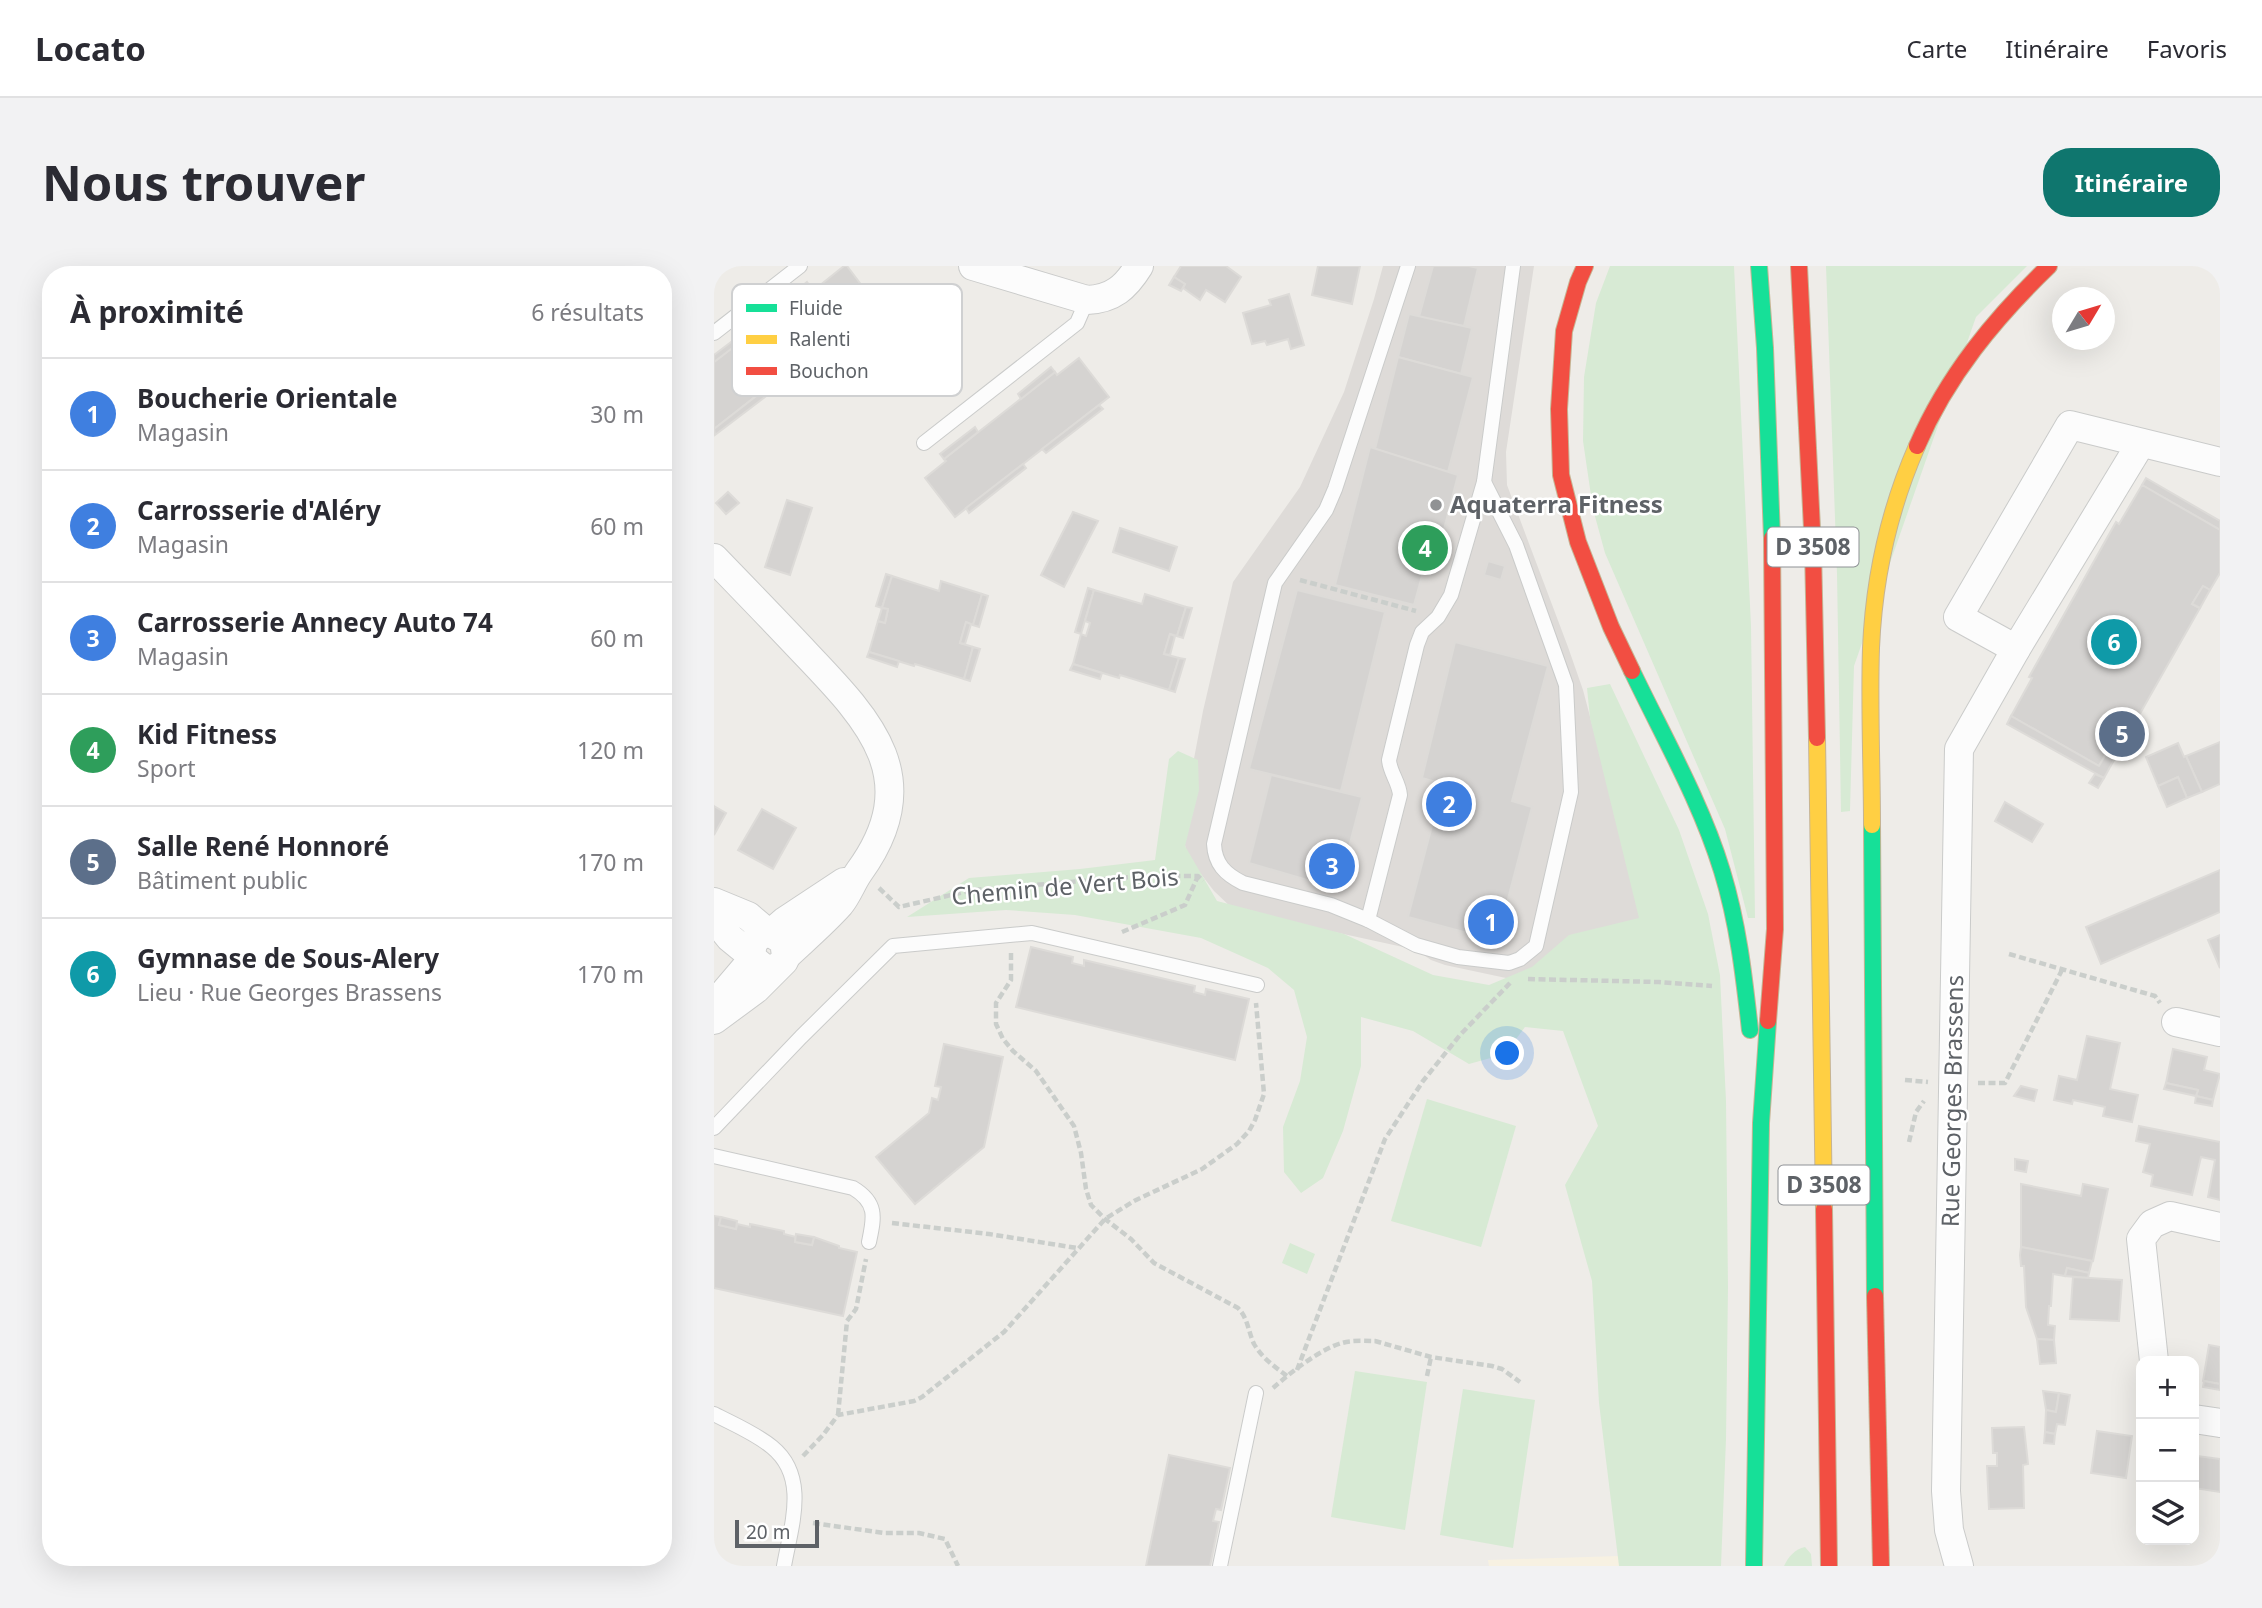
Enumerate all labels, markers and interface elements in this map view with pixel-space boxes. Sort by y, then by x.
text: Locato [35,26,146,71]
text: Carte [1907,32,1967,65]
text: Itinéraire [2005,32,2109,65]
text: Favoris [2147,32,2227,65]
button: Itinéraire [2043,148,2220,217]
text: Nous trouver [42,149,365,215]
legend [732,284,962,396]
north arrow [2052,287,2115,350]
text: À proximité [70,291,244,332]
text: Fluide [789,295,843,321]
text: 6 résultats [531,296,644,328]
text: Ralenti [789,326,851,352]
text: Bouchon [789,358,869,384]
text: Boucherie Orientale [137,380,397,416]
text: 1 [86,398,100,430]
text: 30 m [590,398,644,430]
text: Magasin [137,416,229,448]
place label: Aquaterra Fitness [1450,487,1663,520]
text: Carrosserie d'Aléry [137,492,381,528]
marker: Aquaterra Fitness [1428,497,1444,513]
text: 2 [86,510,100,542]
text: 60 m [590,510,644,542]
pin: 4 [1402,522,1448,574]
text: Magasin [137,528,229,560]
road number: D 3508 [1768,528,1858,566]
text: Carrosserie Annecy Auto 74 [137,604,493,640]
pin: 6 [2091,616,2137,668]
text: 3 [86,622,100,654]
text: 60 m [590,622,644,654]
text: Magasin [137,640,229,672]
pin: 5 [2099,708,2145,760]
text: Kid Fitness [137,716,277,752]
text: 4 [86,734,100,766]
text: 120 m [577,734,644,766]
text: Sport [137,752,196,784]
pin: 2 [1426,778,1472,830]
text: Salle René Honnoré [137,828,389,864]
pin: 3 [1309,840,1355,892]
text: 5 [86,846,100,878]
text: 170 m [577,846,644,878]
street label: Chemin de Vert Bois [950,859,1180,912]
text: Bâtiment public [137,864,307,896]
pin: 1 [1468,896,1514,948]
text: Gymnase de Sous-Alery [137,940,439,976]
text: 6 [86,958,100,990]
text: 170 m [577,958,644,990]
street label: Rue Georges Brassens [1933,975,1970,1227]
text: Lieu · Rue Georges Brassens [137,976,442,1008]
your location [1490,1036,1524,1070]
road number: D 3508 [1778,1166,1870,1204]
map controls [2136,1356,2199,1545]
button: + [2136,1356,2199,1419]
button: − [2136,1419,2199,1482]
button: layers [2136,1482,2199,1545]
scale bar [735,1517,819,1549]
text: 20 m [746,1519,790,1545]

